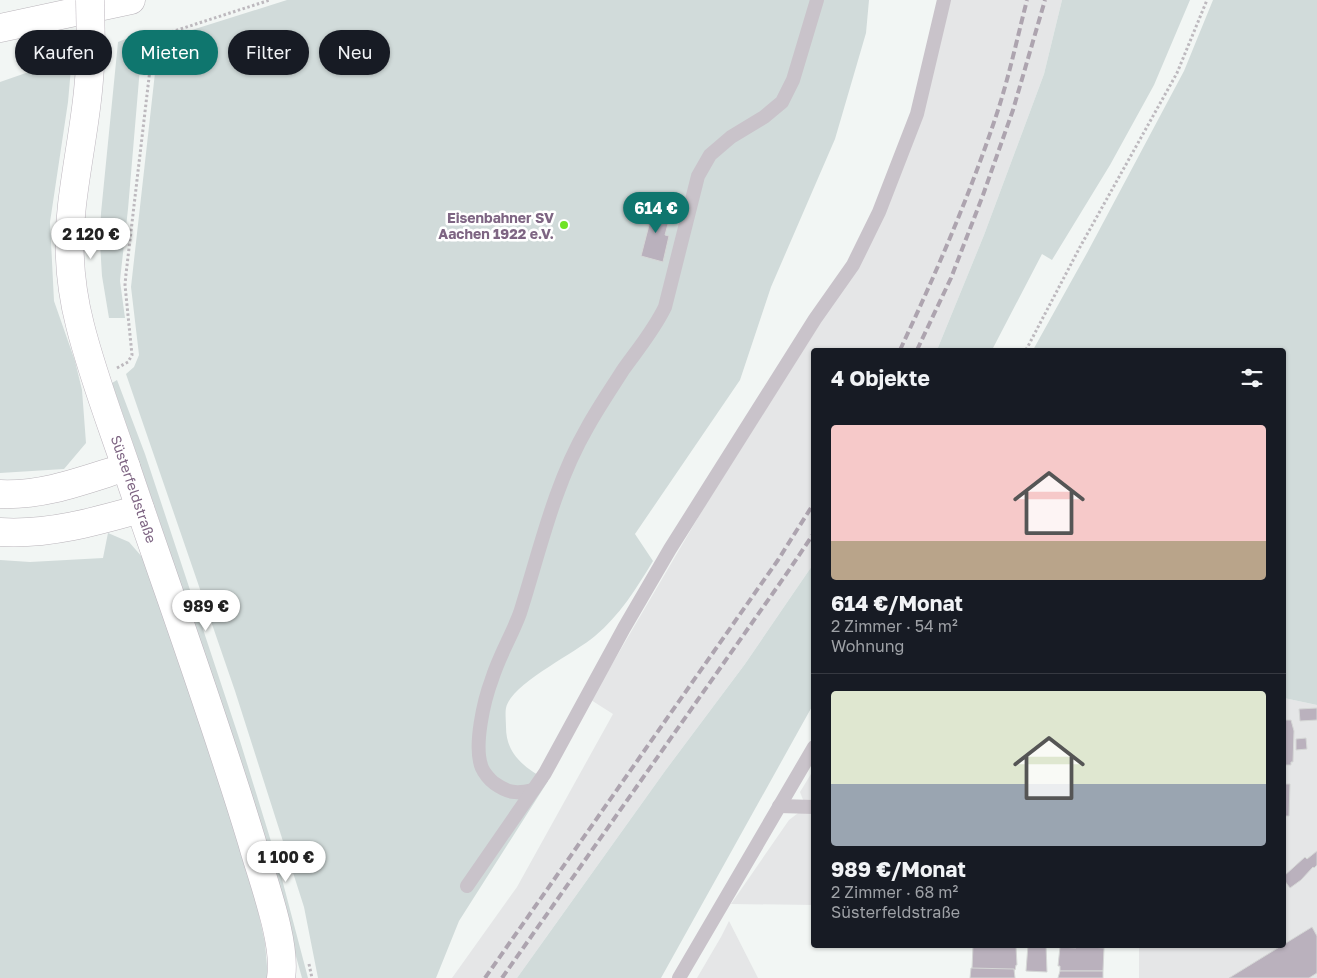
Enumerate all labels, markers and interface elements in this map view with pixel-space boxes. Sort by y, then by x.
chip: Kaufen [15,30,112,75]
chip: Mieten [122,30,218,75]
chip: Filter [228,30,309,75]
chip: Neu [319,30,390,75]
pin: 614 € [621,192,691,234]
text: 614 € [634,198,678,218]
place label: Eisenbahner SV Aachen 1922 e.V. [438,209,554,242]
pin: 2 120 € [45,218,137,260]
marker: Eisenbahner SV Aachen 1922 e.V. [558,219,570,231]
text: 2 120 € [62,224,120,244]
icon: filters [1238,364,1266,392]
text: 4 Objekte [831,365,930,391]
street label: Süsterfeldstraße [108,433,160,545]
icon: home [1004,458,1094,548]
pin: 989 € [171,590,241,632]
text: 614 €/Monat [831,590,963,616]
text: 989 € [183,596,229,616]
text: 2 Zimmer · 54 m² [831,616,958,636]
text: Wohnung [831,636,904,656]
icon: home [1004,723,1094,813]
pin: 1 100 € [240,840,332,883]
text: 1 100 € [258,847,314,867]
text: 989 €/Monat [831,856,966,882]
text: 2 Zimmer · 68 m² [831,882,958,902]
text: Süsterfeldstraße [831,902,960,922]

